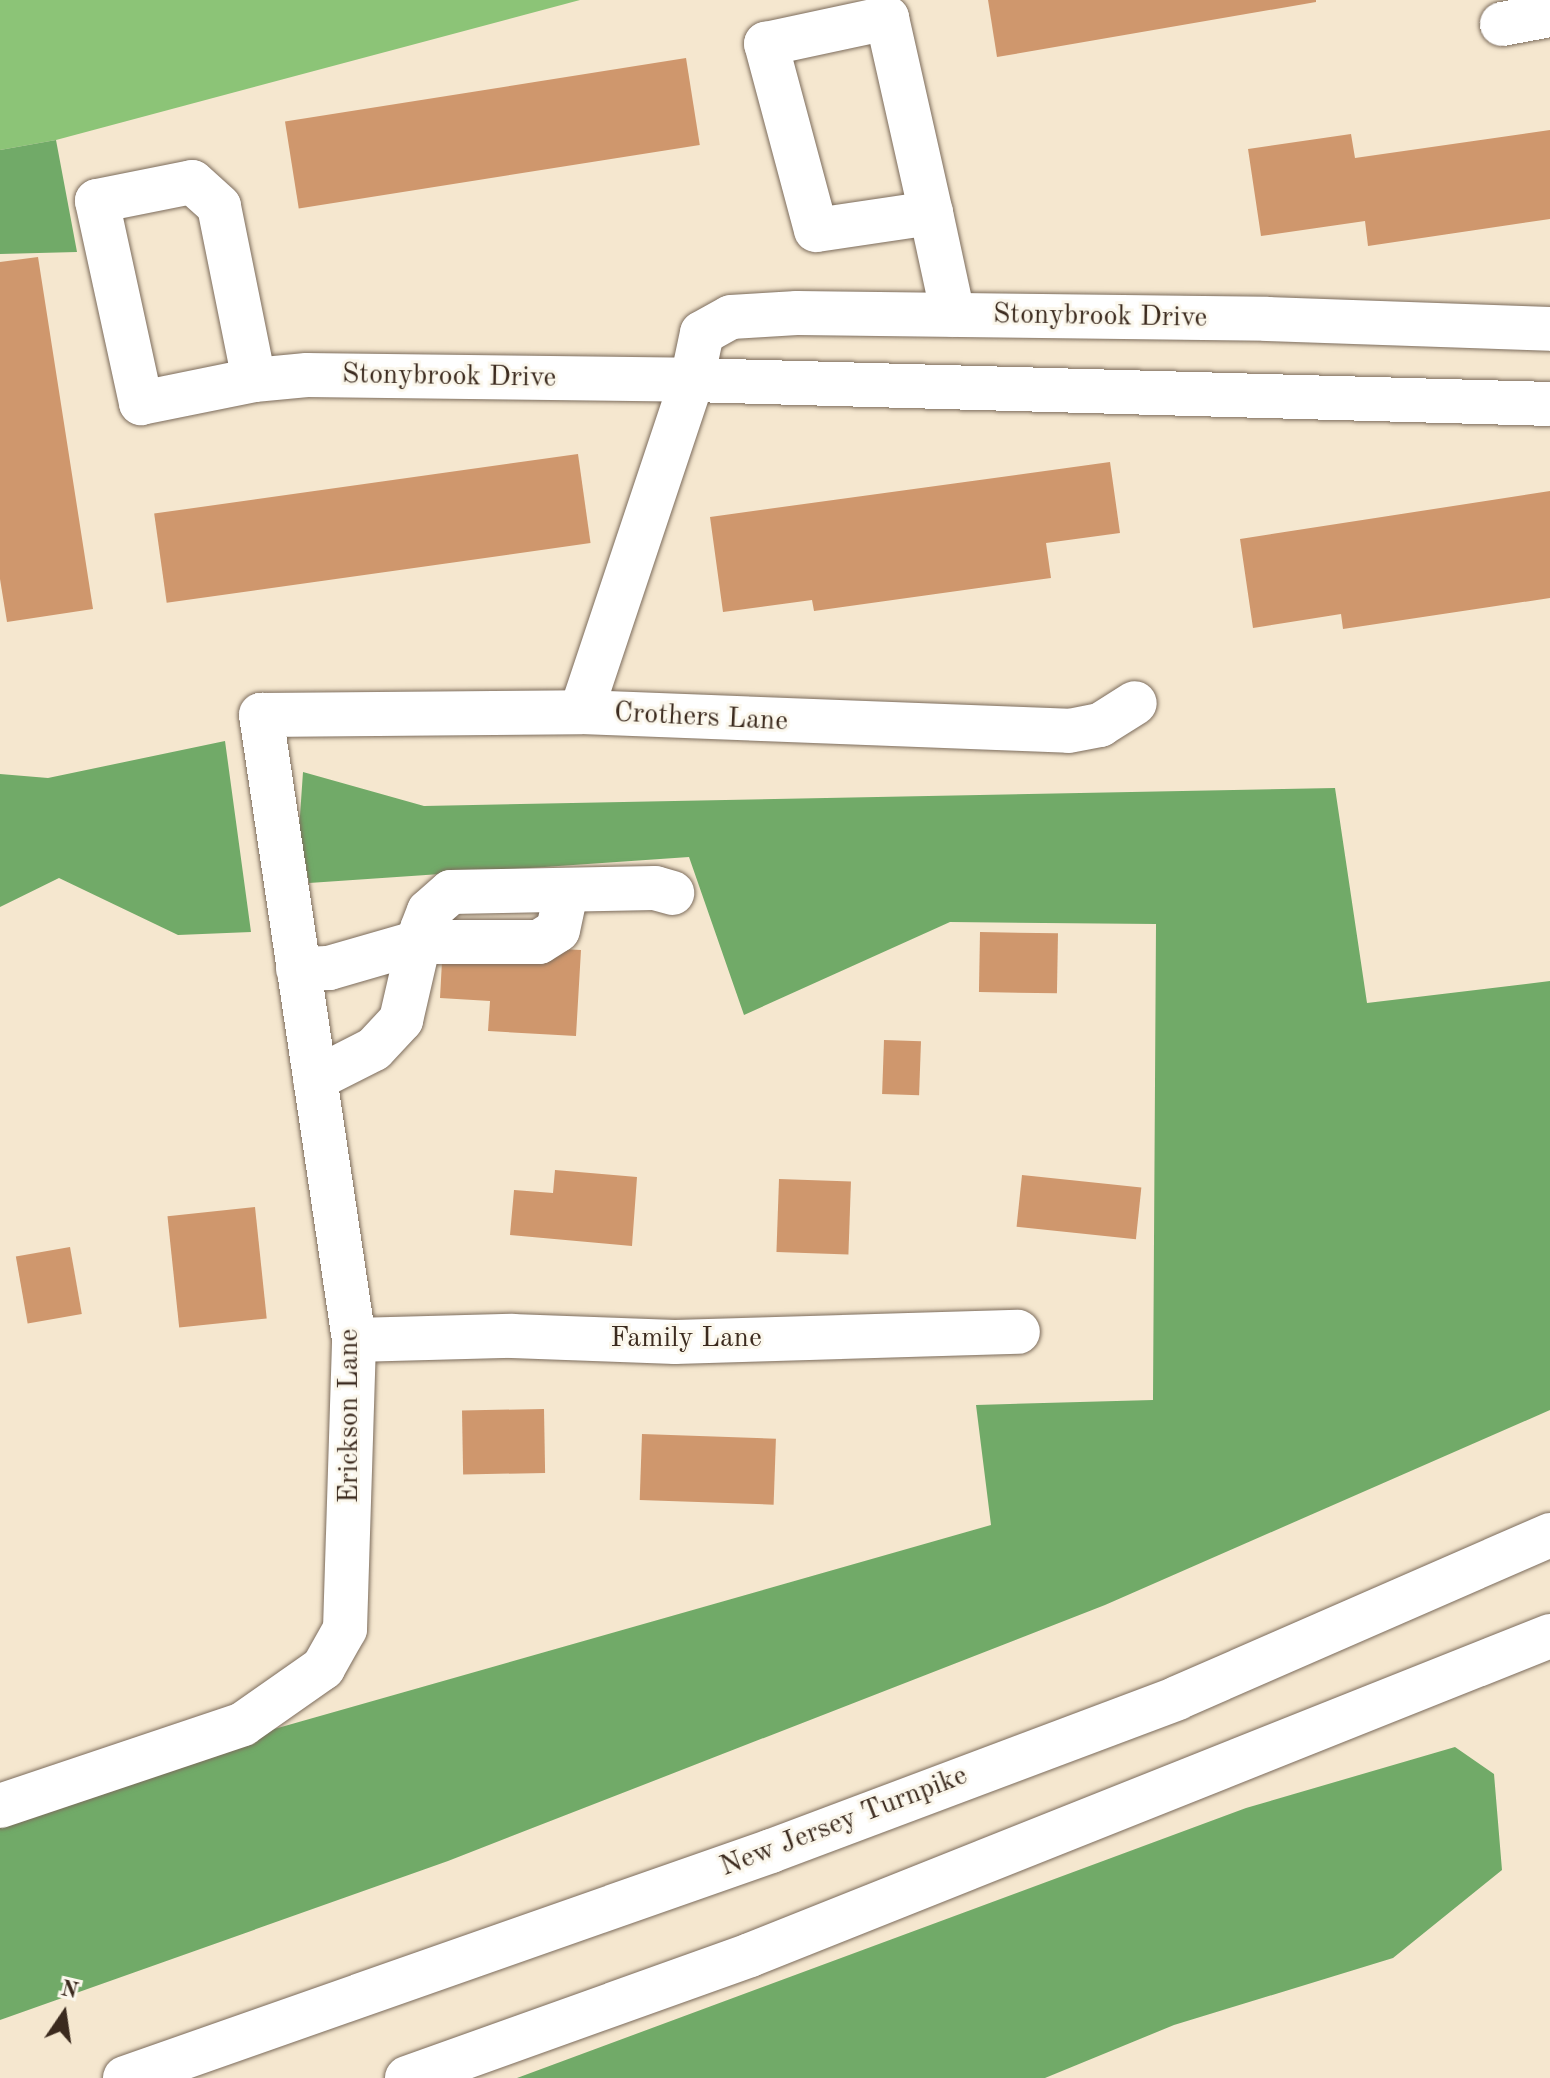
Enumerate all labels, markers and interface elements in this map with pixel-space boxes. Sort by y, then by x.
street label: Stonybrook Drive [993,298,1207,336]
street label: Stonybrook Drive [342,358,556,396]
street label: Crothers Lane [613,697,789,739]
street label: Family Lane [610,1322,762,1356]
street label: Erickson Lane [333,1329,367,1503]
street label: New Jersey Turnpike [716,1759,972,1885]
north arrow [24,1974,104,2054]
text: N [59,1978,80,2003]

